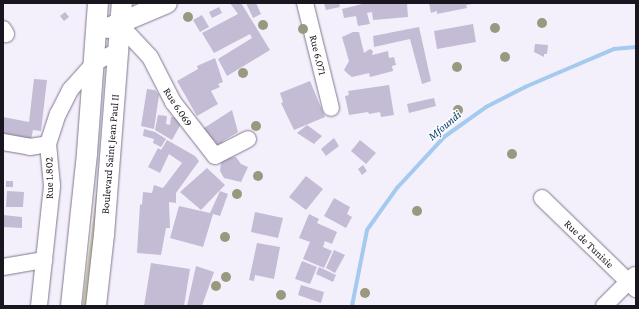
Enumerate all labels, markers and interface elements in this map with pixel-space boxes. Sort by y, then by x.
street label: Rue 6.071 [307,33,329,77]
street label: Rue 6.069 [161,85,195,129]
street label: Boulevard Saint Jean Paul II [98,93,122,215]
water label: Mfoundi [425,108,465,144]
street label: Rue 1.802 [42,157,56,199]
street label: Rue de Tunisie [561,217,617,271]

